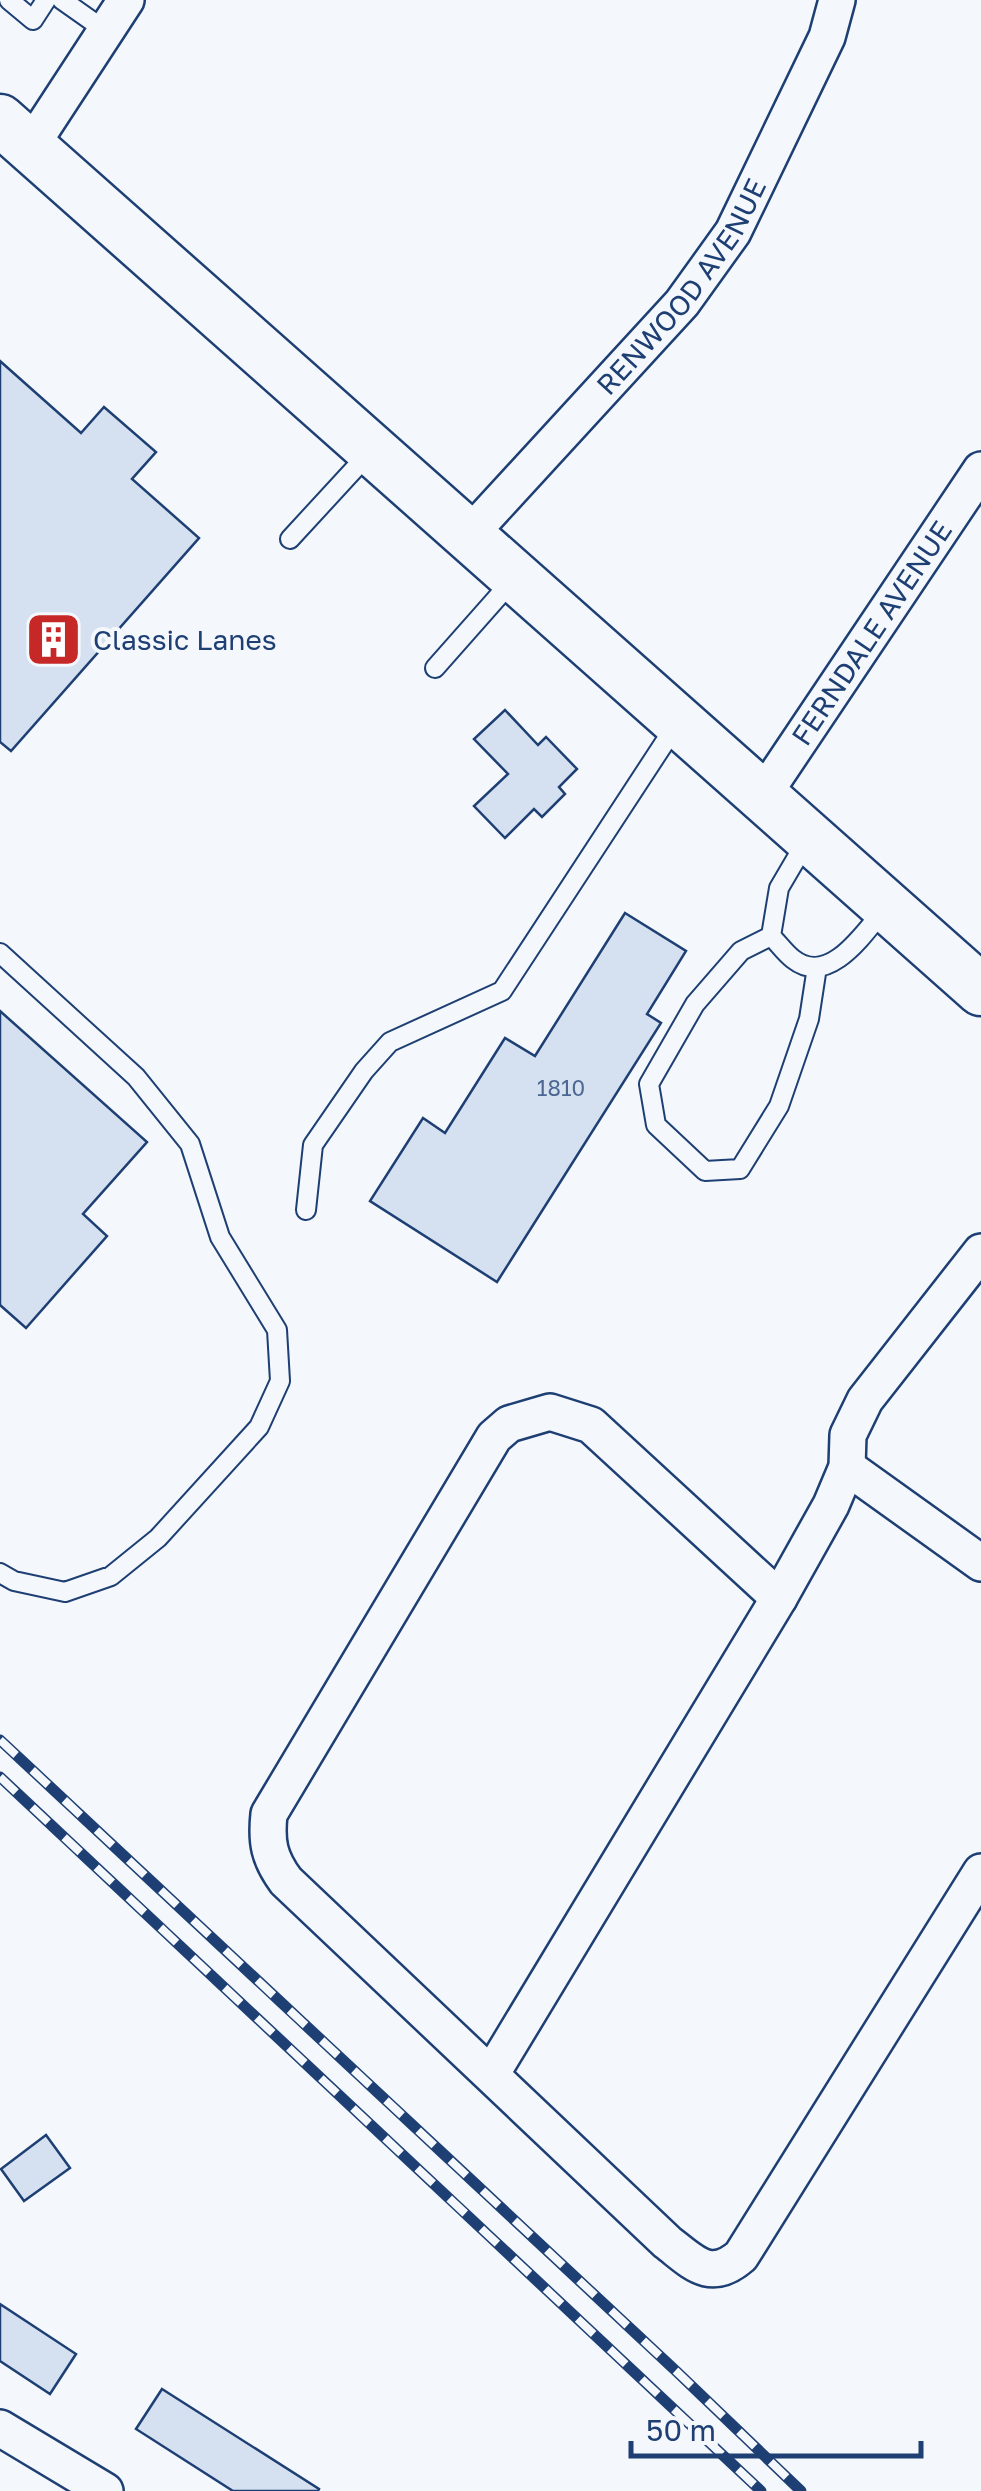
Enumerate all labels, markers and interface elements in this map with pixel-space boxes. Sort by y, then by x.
street label: RENWOOD AVENUE [589,173,772,401]
street label: FERNDALE AVENUE [784,514,958,751]
building icon: Classic Lanes [24,610,84,670]
place label: Classic Lanes [93,623,277,656]
house number: 1810 [537,1074,585,1101]
scale bar [631,2396,921,2458]
text: 50 m [646,2412,716,2448]

